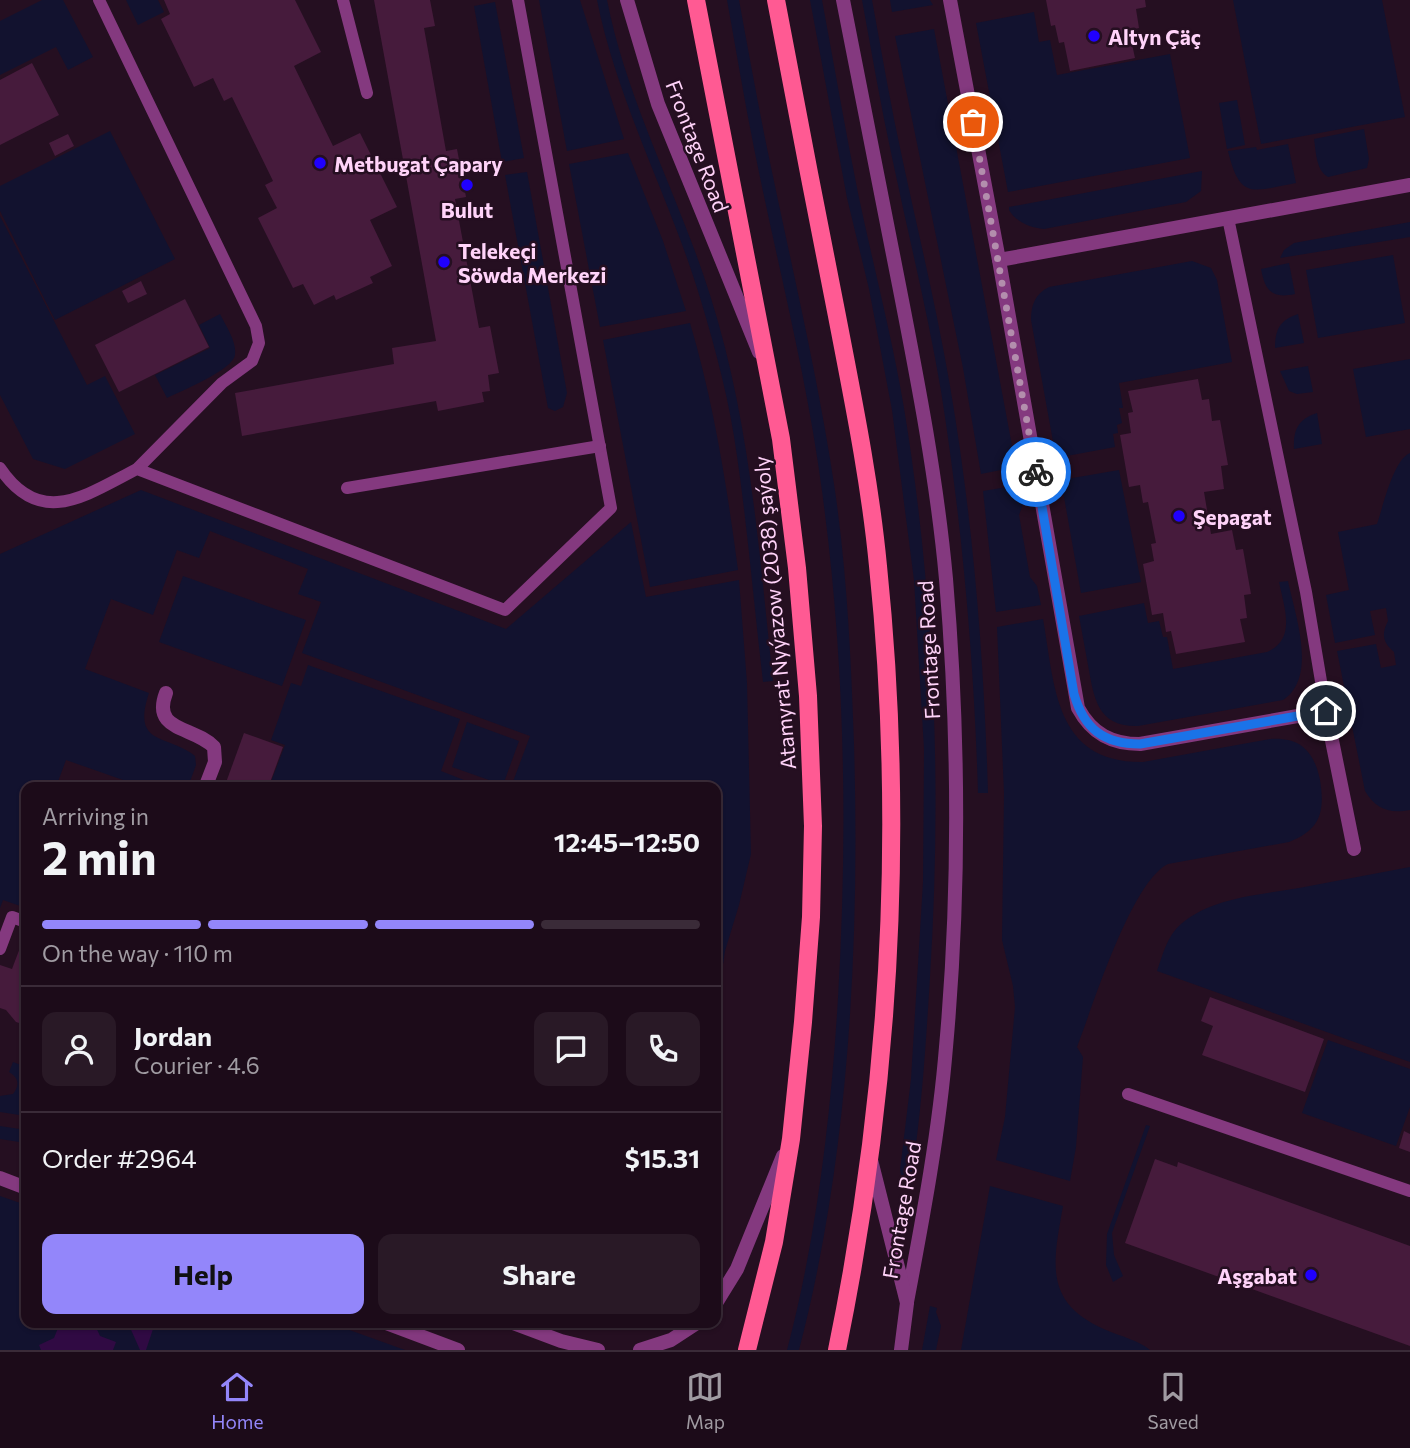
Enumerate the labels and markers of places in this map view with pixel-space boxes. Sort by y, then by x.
place label: Altyn Çäç [1108,24,1201,49]
marker: Altyn Çäç [1086,28,1102,44]
pin [943,92,1003,152]
place label: Metbugat Çapary [334,151,503,176]
marker: Metbugat Çapary [312,155,328,171]
marker: Bulut [459,177,475,193]
place label: Bulut [441,197,493,222]
place label: Telekeçi Söwda Merkezi [458,238,606,287]
marker: Telekeçi Söwda Merkezi [436,254,452,270]
place label: Şepagat [1193,504,1272,529]
marker: Şepagat [1171,508,1187,524]
pin [1296,681,1356,741]
place label: Aşgabat [1217,1263,1297,1288]
marker: Aşgabat [1303,1267,1319,1283]

